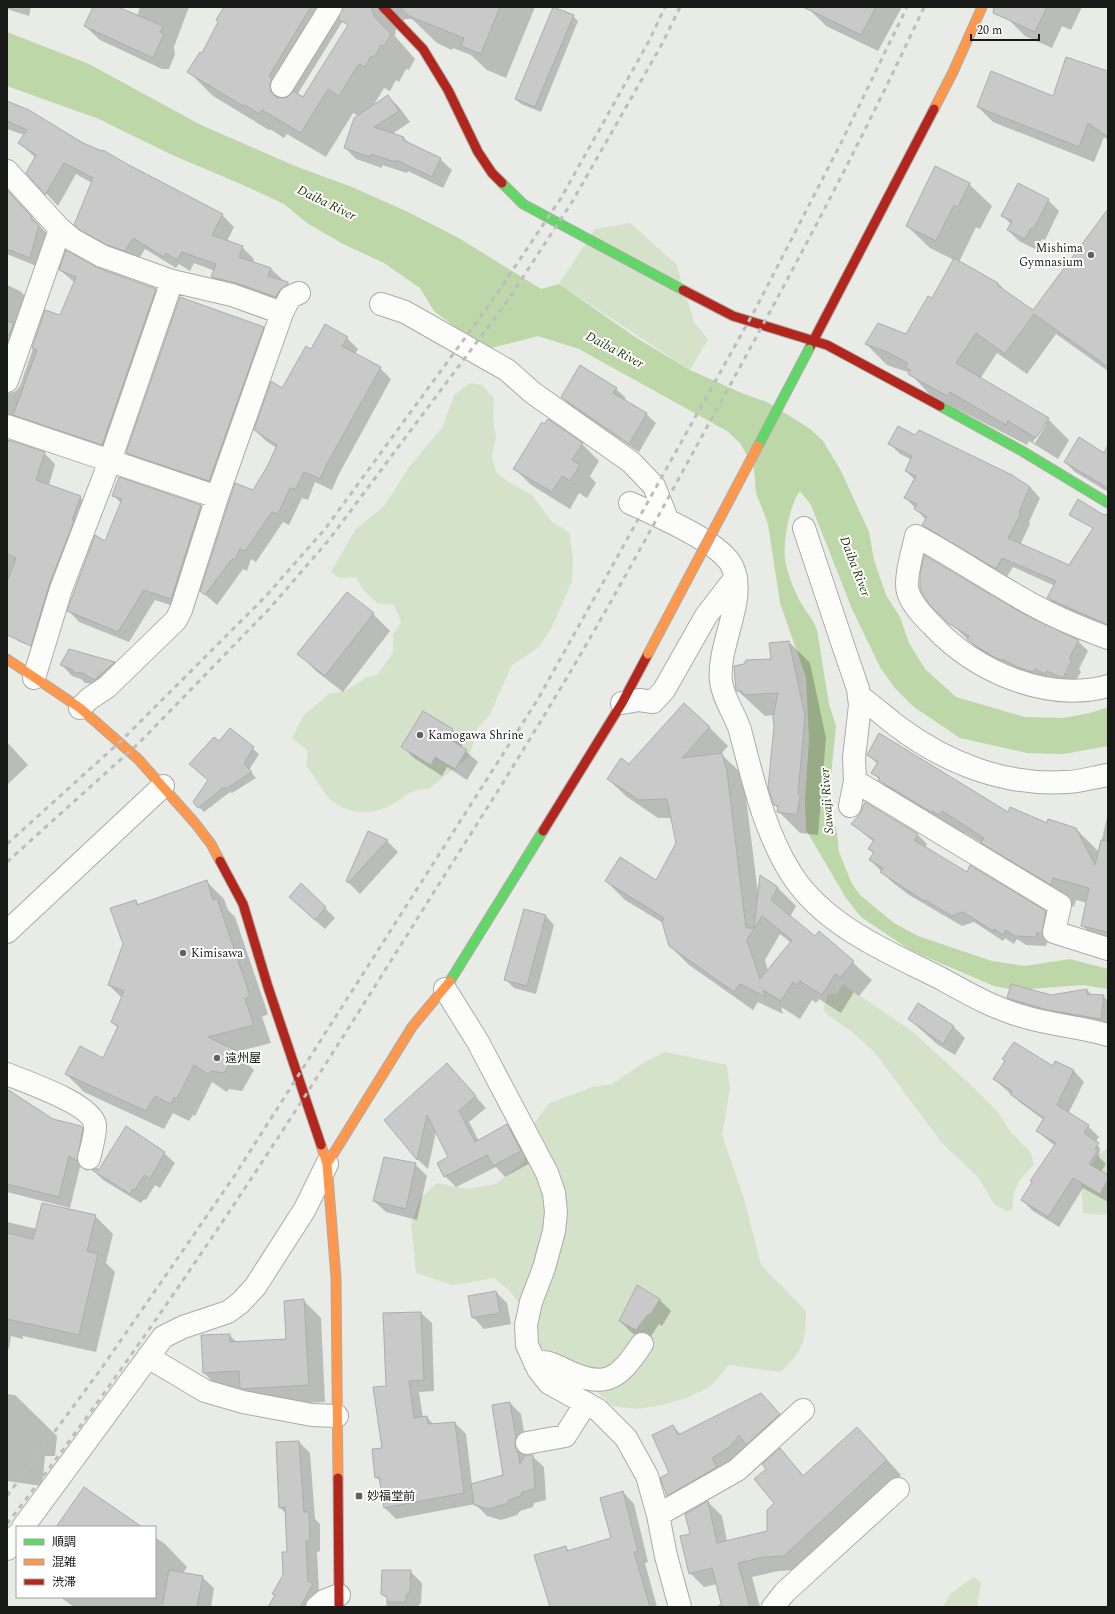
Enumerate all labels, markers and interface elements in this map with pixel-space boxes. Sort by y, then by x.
scale bar [971,16,1039,42]
text: 20 m [977,21,1002,40]
water label: Daiba River [294,180,360,226]
place label: Mishima Gymnasium [1019,239,1083,272]
marker: Mishima Gymnasium [1086,250,1096,260]
water label: Daiba River [582,326,648,374]
water label: Daiba River [834,533,876,600]
place label: Kamogawa Shrine [428,726,524,745]
marker: Kamogawa Shrine [415,730,425,740]
water label: Sawaji River [815,767,839,835]
place label: Kimisawa [191,944,243,963]
marker: Kimisawa [178,948,188,958]
place label: 遠州屋 [225,1049,261,1068]
marker: 遠州屋 [212,1053,222,1063]
place label: 妙福堂前 [367,1487,415,1506]
marker: 妙福堂前 [354,1491,364,1501]
legend [16,1526,156,1598]
text: 順調 [52,1533,76,1552]
text: 混雑 [52,1553,76,1572]
text: 渋滞 [52,1573,76,1592]

